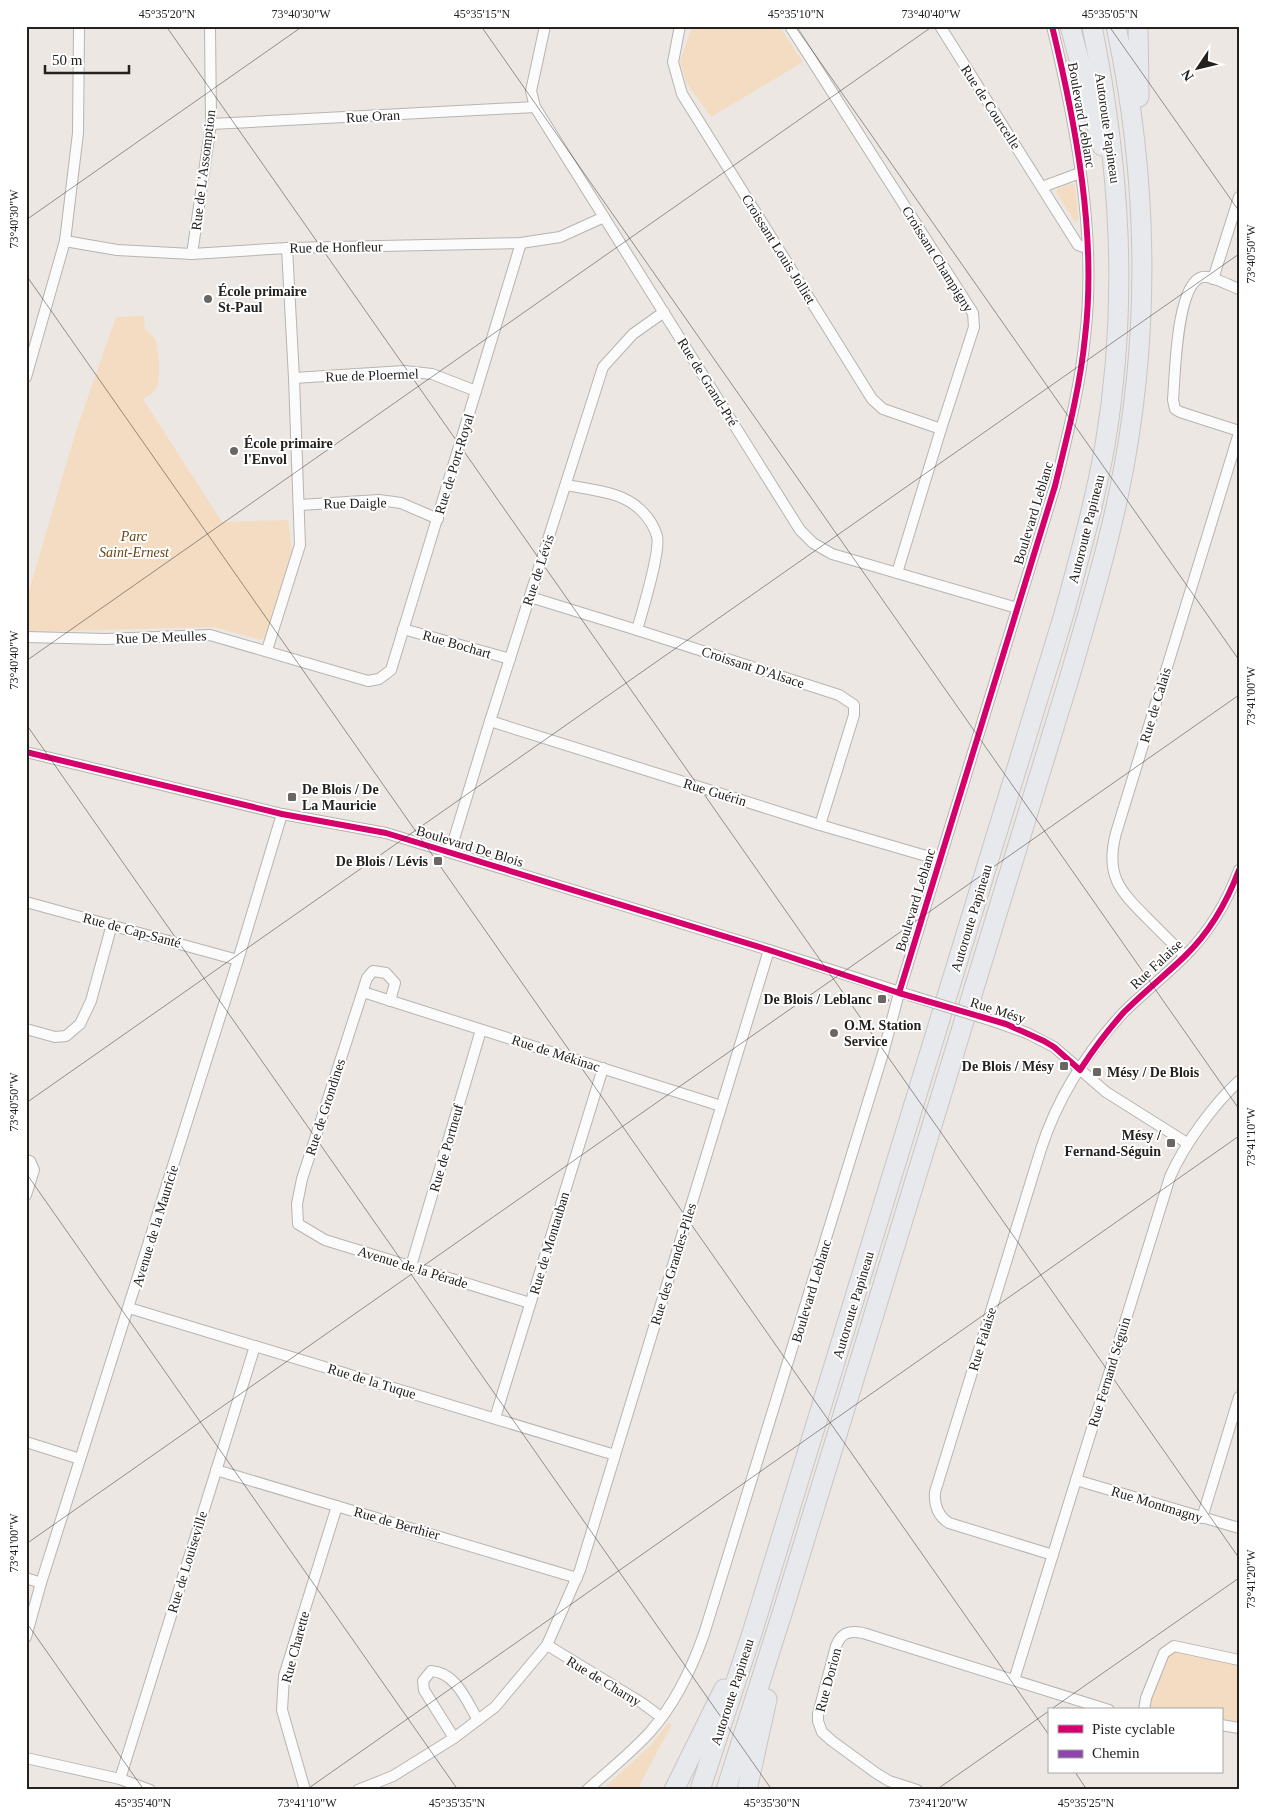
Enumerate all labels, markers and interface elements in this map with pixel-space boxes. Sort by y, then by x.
text: 45°35'20"N [139,7,196,21]
text: 73°40'30"W [271,7,331,21]
text: 45°35'15"N [454,7,511,21]
text: 45°35'10"N [768,7,825,21]
text: 73°40'40"W [901,7,961,21]
text: 45°35'05"N [1082,7,1139,21]
scale bar [45,42,129,74]
north arrow [1172,42,1222,92]
text: 50 m [52,52,83,68]
street label: Boulevard Leblanc [1065,61,1098,169]
street label: Rue de Courcelle [958,62,1023,152]
text: N [1179,67,1197,84]
street label: Autoroute Papineau [1092,72,1123,184]
street label: Rue Oran [346,108,400,125]
street label: Rue de L'Assomption [189,109,218,231]
text: 73°40'30"W [7,189,21,249]
street label: Croissant Louis Jolliet [739,192,818,307]
street label: Croissant Champigny [899,204,976,315]
text: 73°40'50"W [1244,224,1258,284]
street label: Rue de Honfleur [289,239,383,256]
place label: École primaire St-Paul [218,283,307,315]
marker: École primaire St-Paul [202,293,214,305]
street label: Rue de Grand-Pré [674,335,741,429]
street label: Rue de Ploermel [325,366,419,385]
street label: Rue de Port-Royal [432,412,477,516]
place label: École primaire l'Envol [244,435,333,467]
marker: École primaire l'Envol [228,445,240,457]
street label: Boulevard Leblanc [1011,460,1056,566]
street label: Autoroute Papineau [1066,473,1107,585]
street label: Rue Daigle [323,495,387,512]
park label: Parc Saint-Ernest [99,529,170,560]
street label: Rue de Lévis [520,533,557,608]
street label: Rue De Meulles [115,628,207,647]
street label: Rue Bochart [421,628,493,661]
text: 73°40'40"W [7,630,21,690]
street label: Croissant D'Alsace [700,644,806,691]
street label: Rue de Calais [1137,666,1174,745]
text: 73°41'00"W [1244,666,1258,726]
street label: Rue Guérin [682,776,748,809]
place label: De Blois / De La Mauricie [302,782,379,813]
marker: De Blois / De La Mauricie [286,791,298,803]
street label: Boulevard De Blois [414,823,525,870]
street label: Boulevard Leblanc [893,847,938,953]
place label: De Blois / Lévis [336,854,429,869]
marker: De Blois / Lévis [432,855,444,867]
street label: Autoroute Papineau [948,863,995,974]
street label: Rue de Cap-Santé [81,910,183,951]
street label: Rue Falaise [1127,936,1185,992]
place label: De Blois / Leblanc [763,992,872,1007]
marker: De Blois / Leblanc [876,993,888,1005]
street label: Rue Mésy [968,995,1027,1026]
place label: O.M. Station Service [844,1018,922,1049]
marker: O.M. Station Service [828,1027,840,1039]
street label: Rue de Mékinac [510,1032,602,1075]
street label: Rue de Grondines [303,1057,348,1158]
place label: De Blois / Mésy [962,1059,1054,1074]
marker: De Blois / Mésy [1058,1060,1070,1072]
place label: Mésy / De Blois [1107,1065,1200,1080]
marker: Mésy / De Blois [1091,1066,1103,1078]
text: 73°40'50"W [7,1072,21,1132]
street label: Rue de Portneuf [427,1102,466,1194]
text: 73°41'10"W [1244,1107,1258,1167]
place label: Mésy / Fernand-Séguin [1065,1128,1162,1159]
marker: Mésy / Fernand-Séguin [1165,1137,1177,1149]
street label: Avenue de la Mauricie [130,1163,181,1289]
street label: Rue de Montauban [527,1190,572,1296]
street label: Rue des Grandes-Piles [648,1201,699,1327]
street label: Boulevard Leblanc [789,1238,834,1344]
street label: Avenue de la Pérade [356,1244,470,1291]
street label: Autoroute Papineau [830,1250,877,1361]
street label: Rue Falaise [966,1306,999,1373]
street label: Rue Fernand Séguin [1086,1315,1133,1429]
street label: Rue de la Tuque [326,1361,418,1402]
street label: Rue Montmagny [1109,1483,1204,1525]
street label: Rue de Berthier [352,1504,442,1543]
street label: Rue de Louiseville [165,1509,210,1615]
text: 73°41'00"W [7,1513,21,1573]
text: 73°41'20"W [1244,1549,1258,1609]
street label: Rue Charette [279,1610,312,1685]
street label: Autoroute Papineau [708,1637,757,1748]
street label: Rue Dorion [813,1646,844,1714]
street label: Rue de Charny [564,1653,644,1709]
legend [1048,1708,1222,1774]
text: Piste cyclable [1092,1721,1175,1737]
text: Chemin [1092,1745,1140,1761]
text: 45°35'40"N [115,1796,172,1810]
text: 73°41'10"W [277,1796,337,1810]
text: 45°35'35"N [429,1796,486,1810]
text: 45°35'30"N [744,1796,801,1810]
text: 73°41'20"W [908,1796,968,1810]
text: 45°35'25"N [1058,1796,1115,1810]

